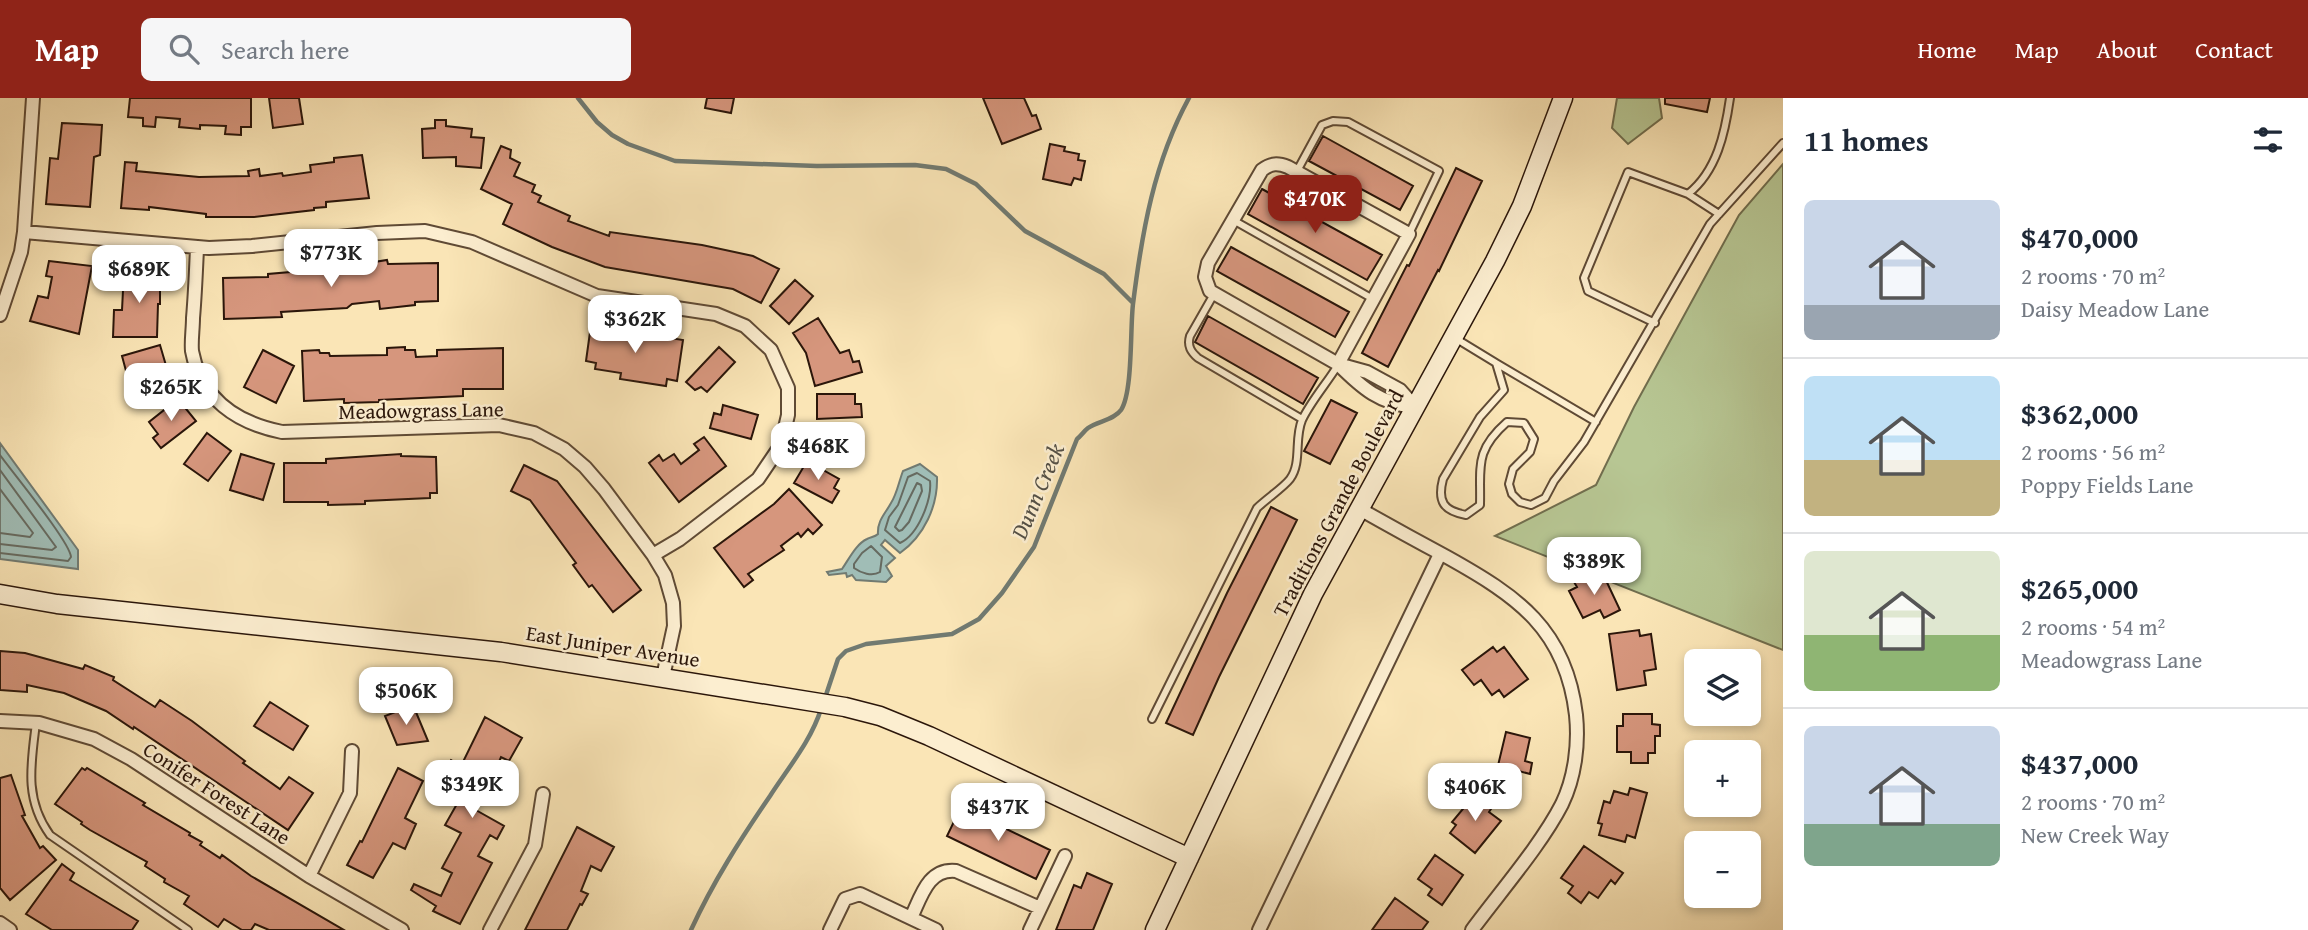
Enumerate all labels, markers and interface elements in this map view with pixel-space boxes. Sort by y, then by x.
search box [141,18,631,81]
text: Map [35,25,99,73]
icon: search [165,30,203,68]
text: Search here [221,30,349,69]
text: Home [1918,32,1977,67]
text: Map [2015,32,2059,67]
text: About [2097,32,2157,67]
text: Contact [2195,32,2273,67]
text: 11 homes [1804,118,1929,162]
icon: filters [2249,121,2287,159]
pin: $470K [1266,176,1364,235]
text: $470K [1284,181,1346,214]
text: $470,000 [2021,215,2138,259]
icon: home [1860,228,1944,312]
pin: $773K [282,230,380,289]
text: $773K [300,235,362,268]
pin: $689K [90,246,188,305]
text: $689K [108,251,170,284]
text: 2 rooms · 70 m² [2021,259,2165,292]
text: Daisy Meadow Lane [2021,292,2209,325]
pin: $362K [586,296,684,355]
text: $362K [604,301,666,334]
pin: $265K [122,364,220,423]
text: $265K [140,369,202,402]
street label: Traditions Grande Boulevard [1265,383,1412,622]
text: $362,000 [2021,391,2138,435]
street label: Meadowgrass Lane [338,393,504,427]
icon: home [1860,404,1944,488]
pin: $468K [769,422,867,482]
text: $468K [787,428,849,461]
text: 2 rooms · 56 m² [2021,435,2165,468]
water label: Dunn Creek [1002,438,1072,545]
text: Poppy Fields Lane [2021,468,2194,501]
pin: $389K [1545,538,1643,597]
text: $389K [1563,543,1625,576]
text: $265,000 [2021,566,2138,610]
icon: home [1860,579,1944,663]
text: 2 rooms · 54 m² [2021,610,2165,643]
street label: East Juniper Avenue [524,617,702,675]
text: Meadowgrass Lane [2021,643,2202,676]
map controls [1684,649,1761,908]
button: layers [1684,649,1761,726]
pin: $506K [357,668,455,727]
text: $506K [375,673,437,706]
street label: Conifer Forest Lane [137,734,297,852]
button: + [1684,740,1761,817]
text: $437,000 [2021,741,2138,785]
icon: home [1860,754,1944,838]
pin: $349K [423,760,521,820]
pin: $406K [1426,764,1524,823]
text: $349K [441,766,503,799]
text: $406K [1444,769,1506,802]
pin: $437K [949,784,1047,843]
text: 2 rooms · 70 m² [2021,785,2165,818]
text: $437K [967,789,1029,822]
text: New Creek Way [2021,818,2169,851]
button: − [1684,831,1761,908]

